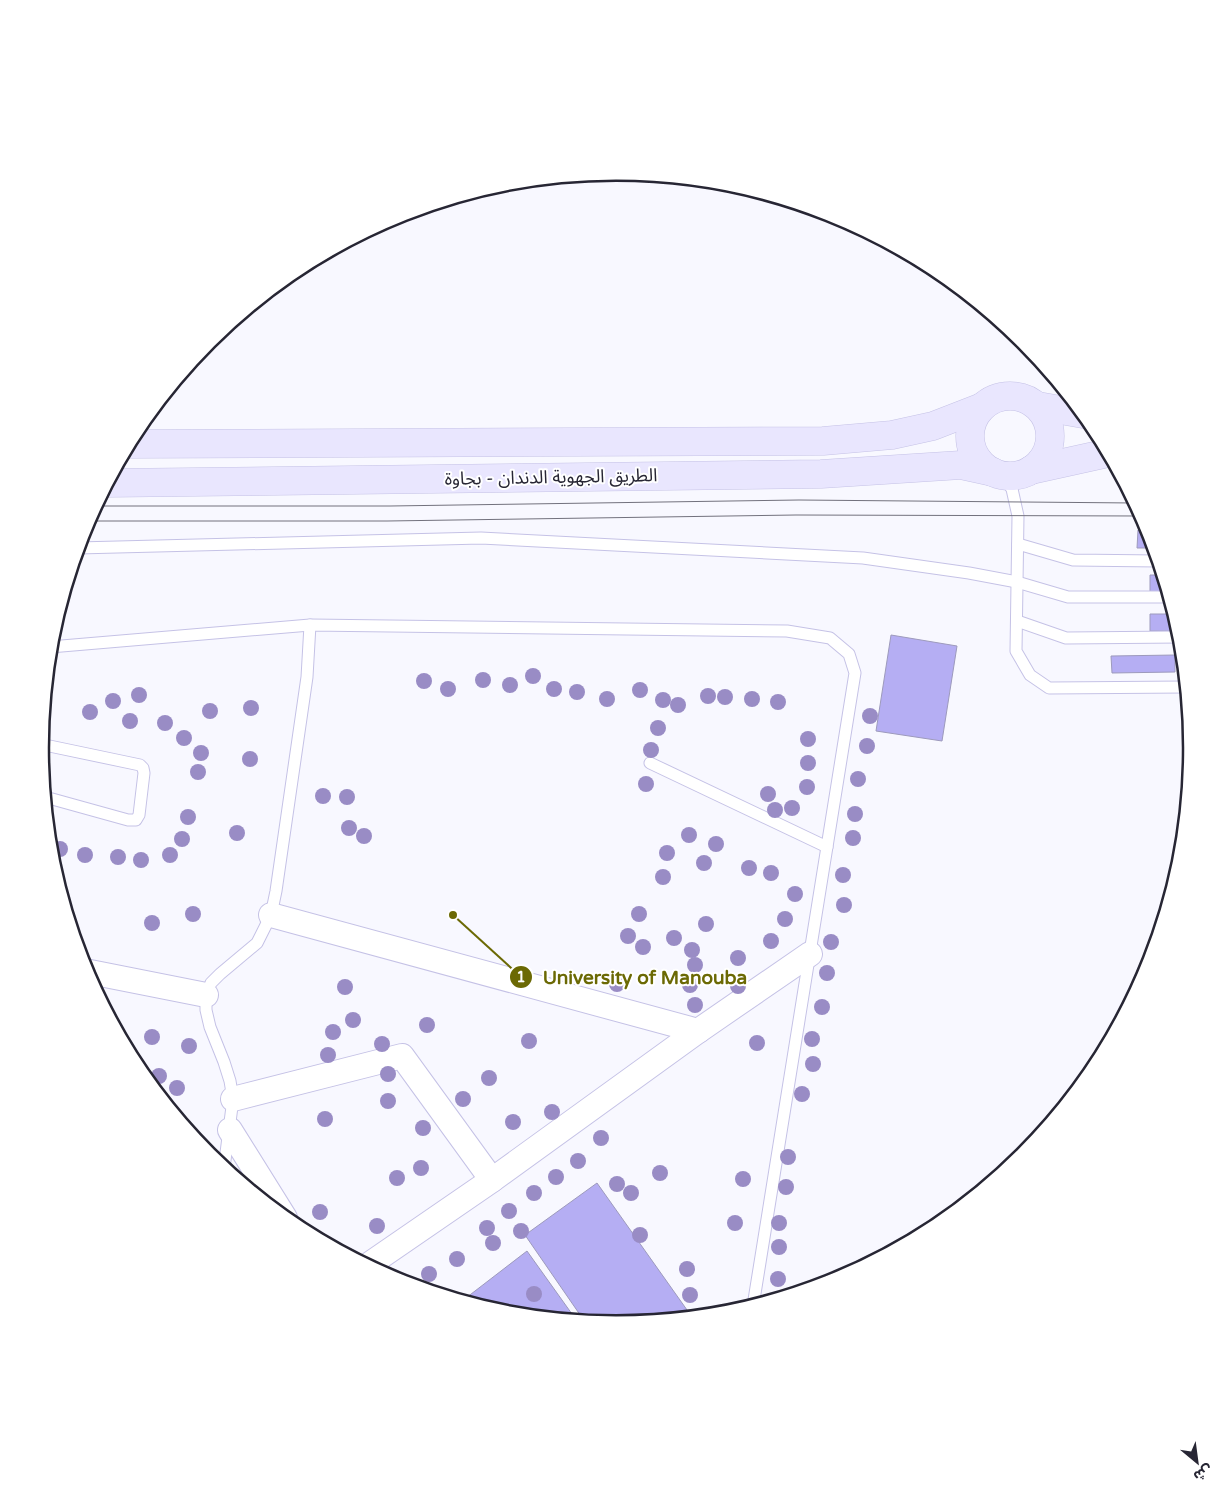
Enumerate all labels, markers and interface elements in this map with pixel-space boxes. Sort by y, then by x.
street label: الطريق الجهوية الدندان - بجاوة [444,464,658,490]
callout: University of Manouba [508,960,758,994]
text: University of Manouba [543,967,747,990]
text: 1 [516,968,526,986]
north arrow [1172,1437,1222,1487]
text: ش [1191,1461,1216,1485]

